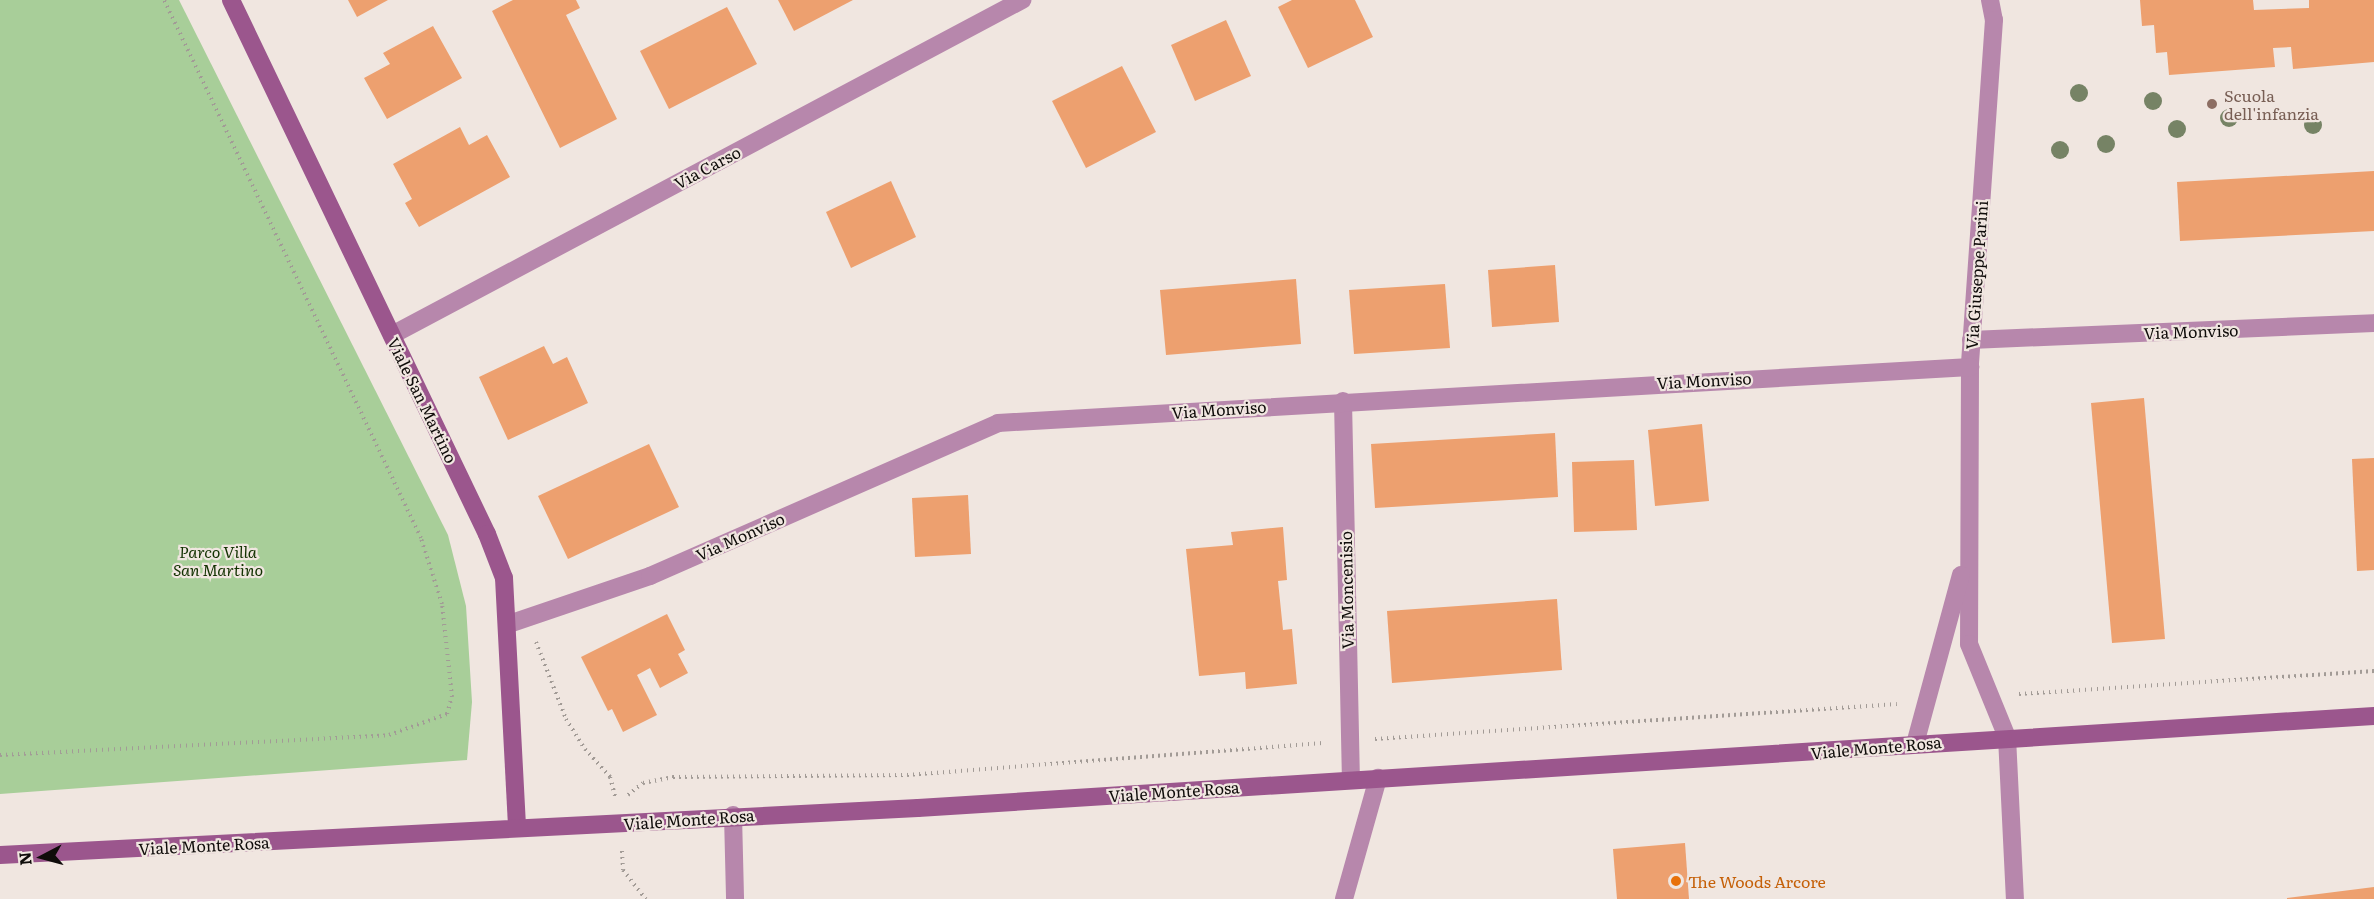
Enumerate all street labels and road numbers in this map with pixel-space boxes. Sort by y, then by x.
street label: Via Carso [671,142,743,192]
street label: Via Giuseppe Parini [1961,200,1991,350]
street label: Via Monviso [2143,320,2239,342]
street label: Viale San Martino [384,334,462,466]
street label: Via Monviso [1656,368,1752,392]
street label: Via Monviso [1171,396,1267,422]
street label: Via Monviso [693,508,787,564]
street label: Via Moncenisio [1335,531,1357,649]
street label: Viale Monte Rosa [1810,732,1942,762]
street label: Viale Monte Rosa [1108,777,1240,805]
street label: Viale Monte Rosa [623,805,755,833]
street label: Viale Monte Rosa [138,832,270,858]

